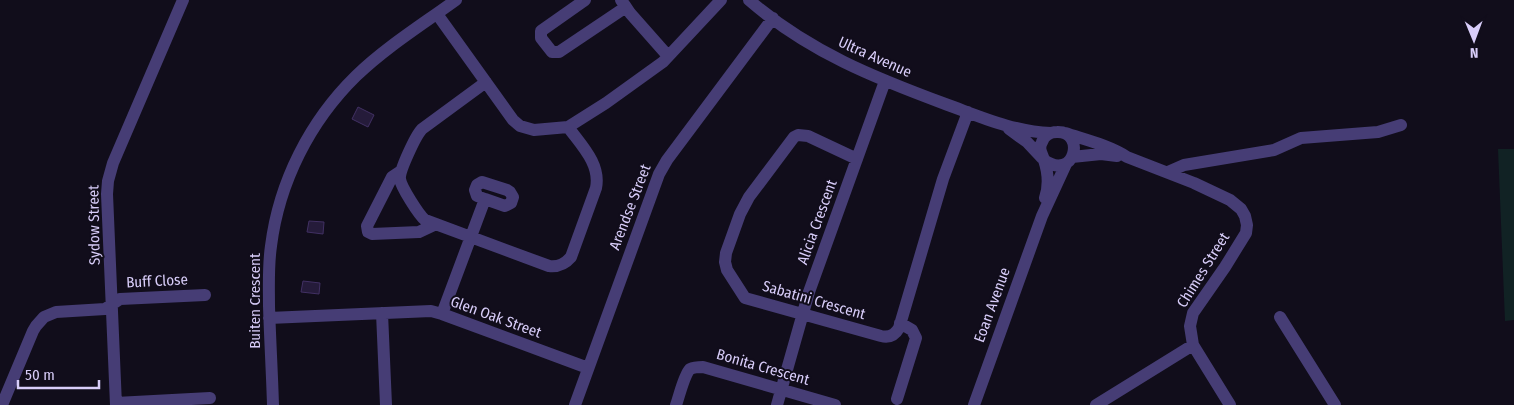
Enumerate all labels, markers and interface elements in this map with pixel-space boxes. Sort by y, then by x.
north arrow [1449,15,1499,65]
street label: Ultra Avenue [836,33,914,81]
text: N [1470,44,1479,61]
street label: Arendse Street [605,162,655,252]
street label: Alicia Crescent [793,177,841,267]
street label: Sydow Street [84,185,104,265]
street label: Chimes Street [1173,229,1233,311]
street label: Buiten Crescent [246,253,264,349]
street label: Eoan Avenue [970,265,1014,345]
street label: Buff Close [126,270,188,292]
street label: Sabatini Crescent [760,277,868,323]
street label: Glen Oak Street [448,292,544,342]
street label: Bonita Crescent [714,345,812,389]
scale bar [18,358,99,390]
text: 50 m [25,366,55,384]

